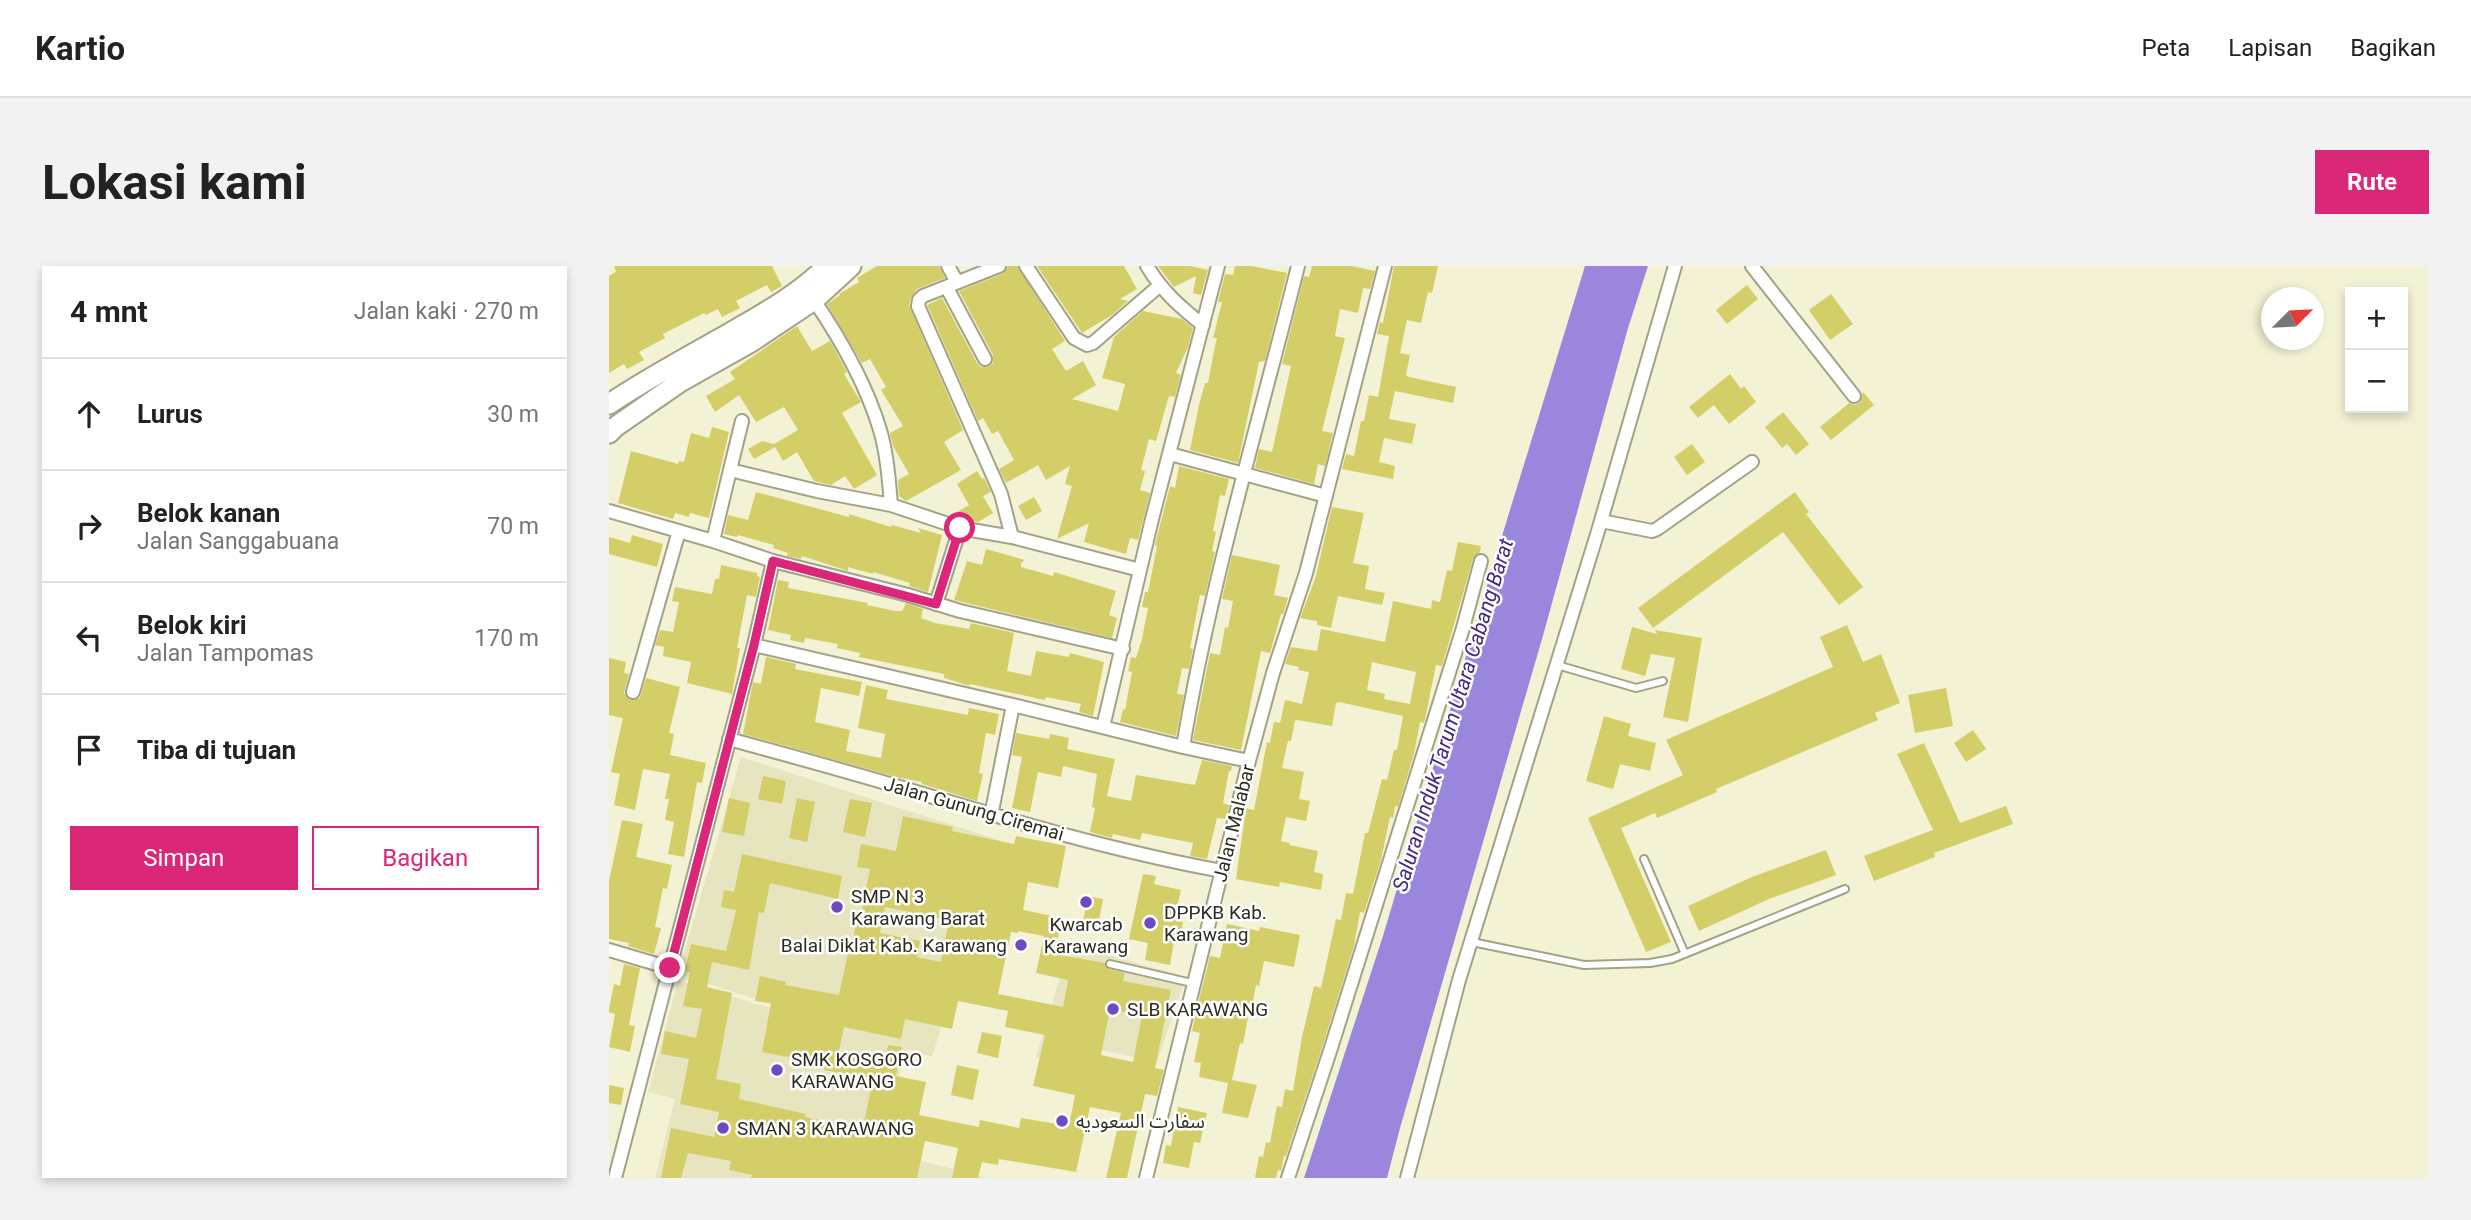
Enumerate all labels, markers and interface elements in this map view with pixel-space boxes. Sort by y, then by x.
text: Kartio [35,29,125,68]
text: Peta [2142,34,2190,62]
text: Lapisan [2228,34,2312,62]
text: Bagikan [2350,34,2436,62]
button: Rute [2315,150,2429,214]
text: Lokasi kami [42,154,307,211]
north arrow [2261,287,2324,350]
map controls [2345,287,2408,413]
button: + [2345,287,2408,350]
text: 4 mnt [70,294,148,329]
text: Jalan kaki · 270 m [354,298,539,325]
button: − [2345,350,2408,413]
icon: ahead [70,395,108,433]
text: Lurus [137,399,203,429]
text: 30 m [487,401,539,428]
text: Belok kanan [137,498,280,528]
icon: right [70,507,108,545]
route start [944,512,975,543]
text: 70 m [487,513,539,540]
text: Jalan Sanggabuana [137,528,339,555]
water label: Saluran Induk Tarum Utara Cabang Barat [1388,535,1518,894]
text: Belok kiri [137,610,247,640]
icon: left [70,619,108,657]
text: 170 m [474,625,539,652]
text: Jalan Tampomas [137,640,314,667]
icon: arrive [70,731,108,769]
text: Tiba di tujuan [137,735,296,765]
street label: Jalan Malabar [1208,761,1260,884]
street label: Jalan Gunung Ciremai [881,772,1067,846]
button: Simpan [70,826,298,890]
button: Bagikan [312,826,539,890]
place label: SMP N 3 Karawang Barat [851,885,985,930]
marker: Kwarcab Karawang [1078,894,1094,910]
marker: SMP N 3 Karawang Barat [829,899,845,915]
place label: DPPKB Kab. Karawang [1164,901,1267,946]
place label: Kwarcab Karawang [1044,913,1128,958]
marker: DPPKB Kab. Karawang [1142,915,1158,931]
place label: Balai Diklat Kab. Karawang [781,934,1007,957]
marker: Balai Diklat Kab. Karawang [1013,937,1029,953]
route end [654,952,685,983]
place label: SLB KARAWANG [1127,998,1268,1021]
marker: SLB KARAWANG [1105,1001,1121,1017]
place label: SMK KOSGORO KARAWANG [791,1048,922,1093]
marker: SMK KOSGORO KARAWANG [769,1062,785,1078]
place label: سفارت السعوديه [1076,1110,1205,1133]
marker: سفارت السعوديه [1054,1113,1070,1129]
place label: SMAN 3 KARAWANG [737,1117,914,1140]
marker: SMAN 3 KARAWANG [715,1120,731,1136]

